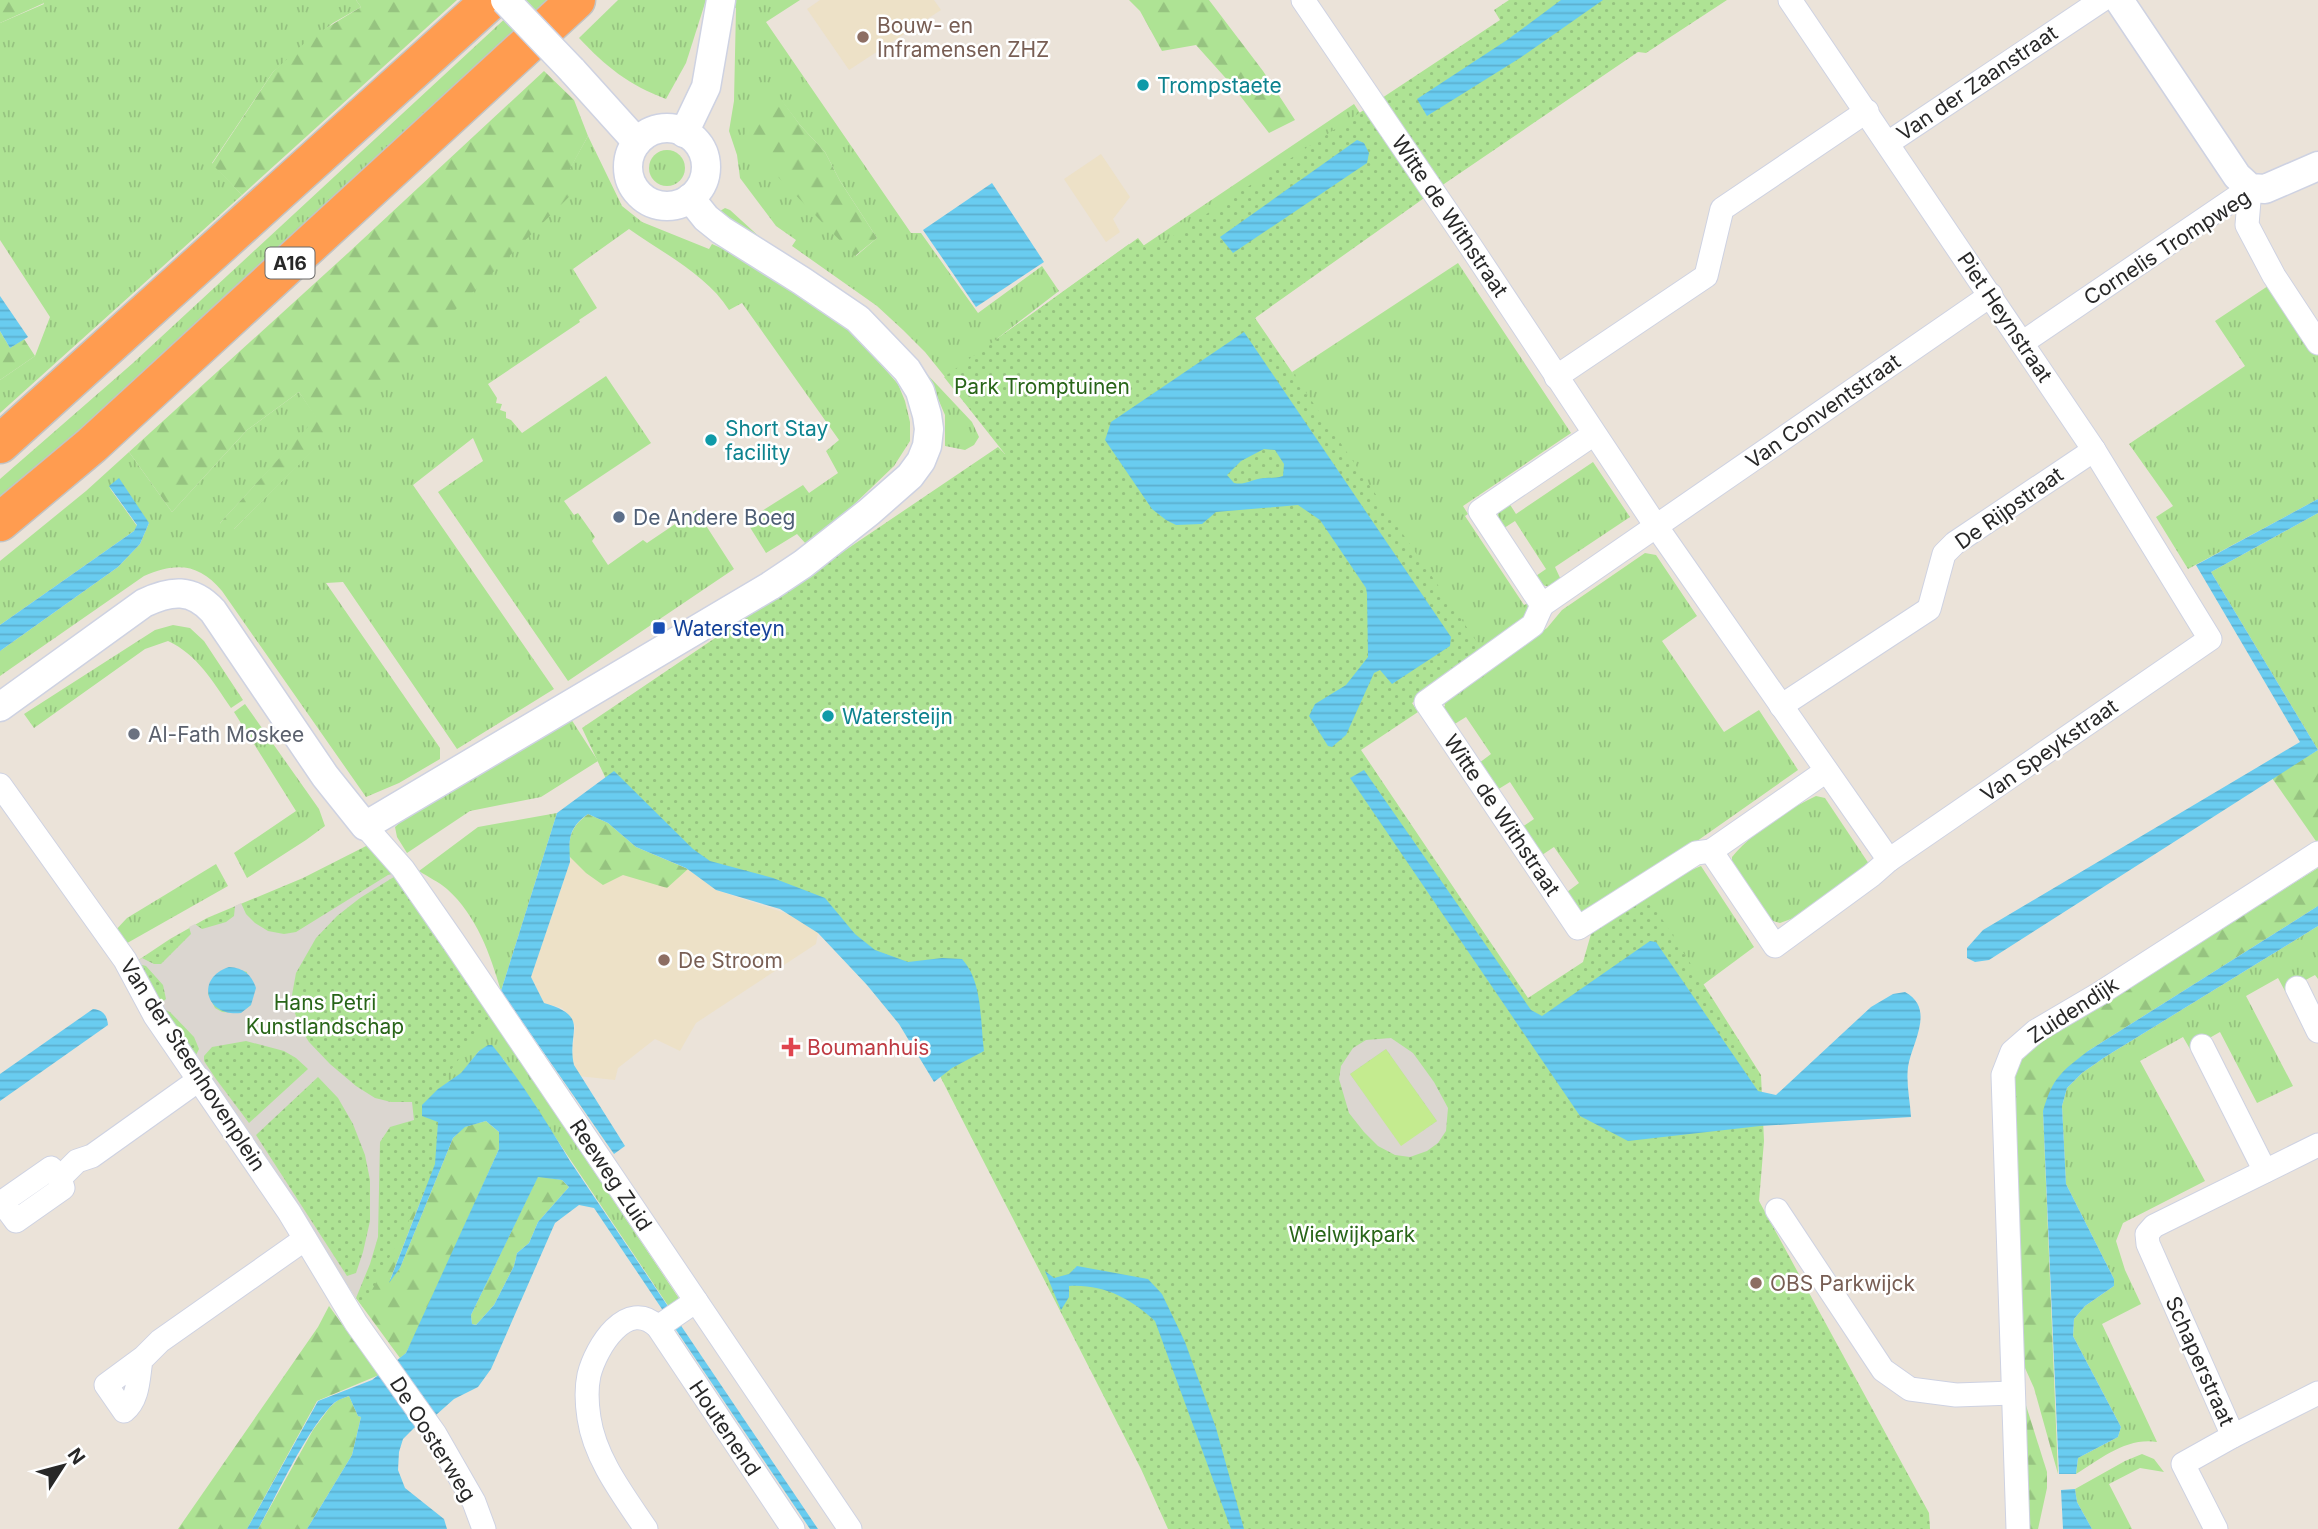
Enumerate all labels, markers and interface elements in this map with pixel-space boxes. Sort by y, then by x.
place label: Bouw- en Inframensen ZHZ [877,13,1049,62]
street label: Van der Zaanstraat [1892,20,2062,146]
marker: Bouw- en Inframensen ZHZ [855,29,871,45]
place label: Trompstaete [1157,73,1282,98]
marker: Trompstaete [1135,77,1151,93]
street label: Witte de Withstraat [1387,131,1513,302]
street label: Cornelis Trompweg [2079,184,2255,310]
road number: A16 [266,247,314,278]
street label: Piet Heynstraat [1952,247,2058,387]
street label: Van Conventstraat [1741,348,1905,474]
park label: Park Tromptuinen [954,374,1130,399]
place label: Short Stay facility [725,416,828,465]
marker: Short Stay facility [703,432,719,448]
street label: De Rijpstraat [1950,462,2068,554]
place label: De Andere Boeg [633,505,795,530]
marker: De Andere Boeg [611,509,627,525]
place label: Watersteyn [673,616,785,641]
marker: Watersteyn [651,620,667,636]
street label: Van Speykstraat [1976,693,2122,807]
place label: Watersteijn [842,704,953,729]
marker: Watersteijn [820,708,836,724]
place label: Al-Fath Moskee [148,722,304,747]
marker: Al-Fath Moskee [126,726,142,742]
street label: Witte de Withstraat [1439,730,1565,901]
place label: De Stroom [678,948,783,973]
marker: De Stroom [656,952,672,968]
street label: Van der Steenhovenplein [115,954,271,1176]
street label: Zuidendijk [2023,971,2123,1048]
park label: Hans Petri Kunstlandschap [246,990,404,1039]
place label: Boumanhuis [807,1035,929,1060]
marker: Boumanhuis [781,1037,801,1057]
street label: Reeweg Zuid [565,1115,657,1235]
park label: Wielwijkpark [1289,1222,1416,1247]
place label: OBS Parkwijck [1770,1271,1915,1296]
marker: OBS Parkwijck [1748,1275,1764,1291]
street label: Schaperstraat [2160,1292,2240,1430]
street label: De Oosterweg [385,1372,481,1506]
street label: Houtenend [684,1376,766,1480]
north arrow [28,1431,98,1501]
text: N [63,1444,90,1469]

